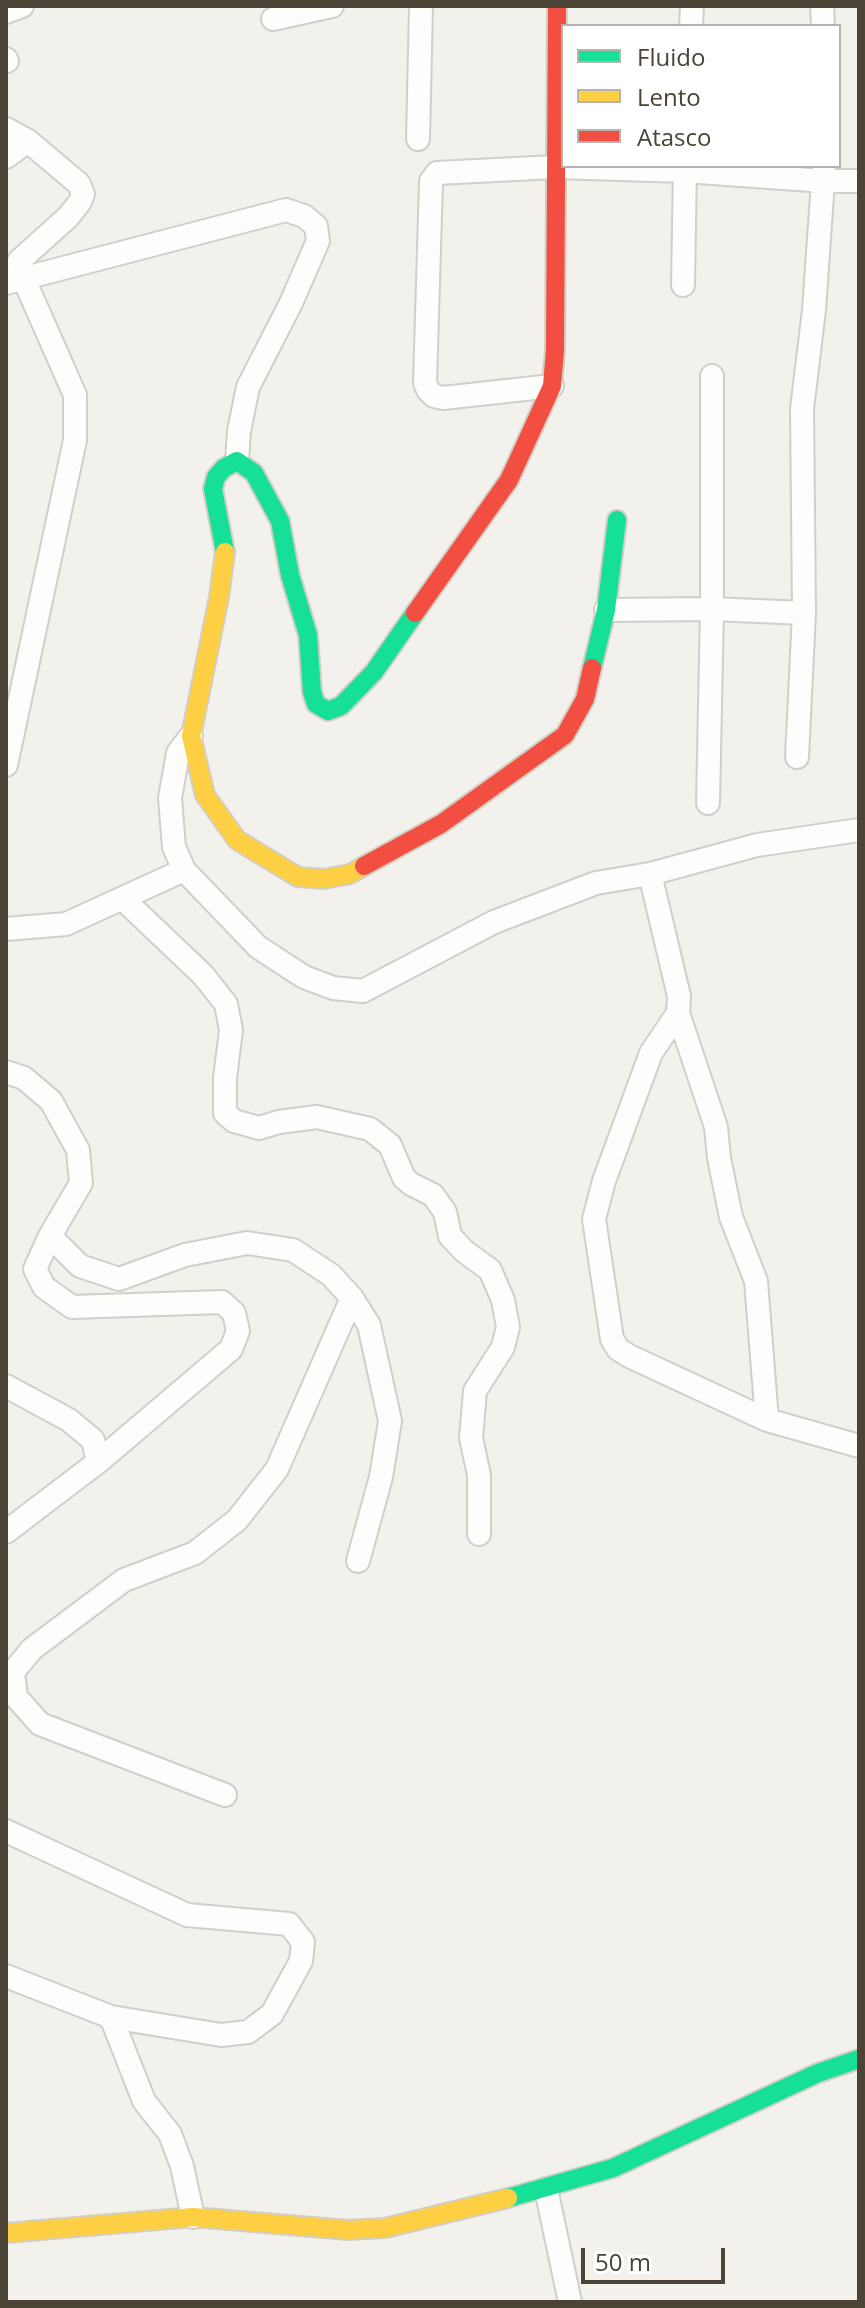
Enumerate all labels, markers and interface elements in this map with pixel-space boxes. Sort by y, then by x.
legend [561,24,841,168]
text: Fluido [637,40,705,73]
text: Lento [637,80,701,113]
text: Atasco [637,120,711,153]
scale bar [585,2232,729,2282]
text: 50 m [595,2245,651,2278]

